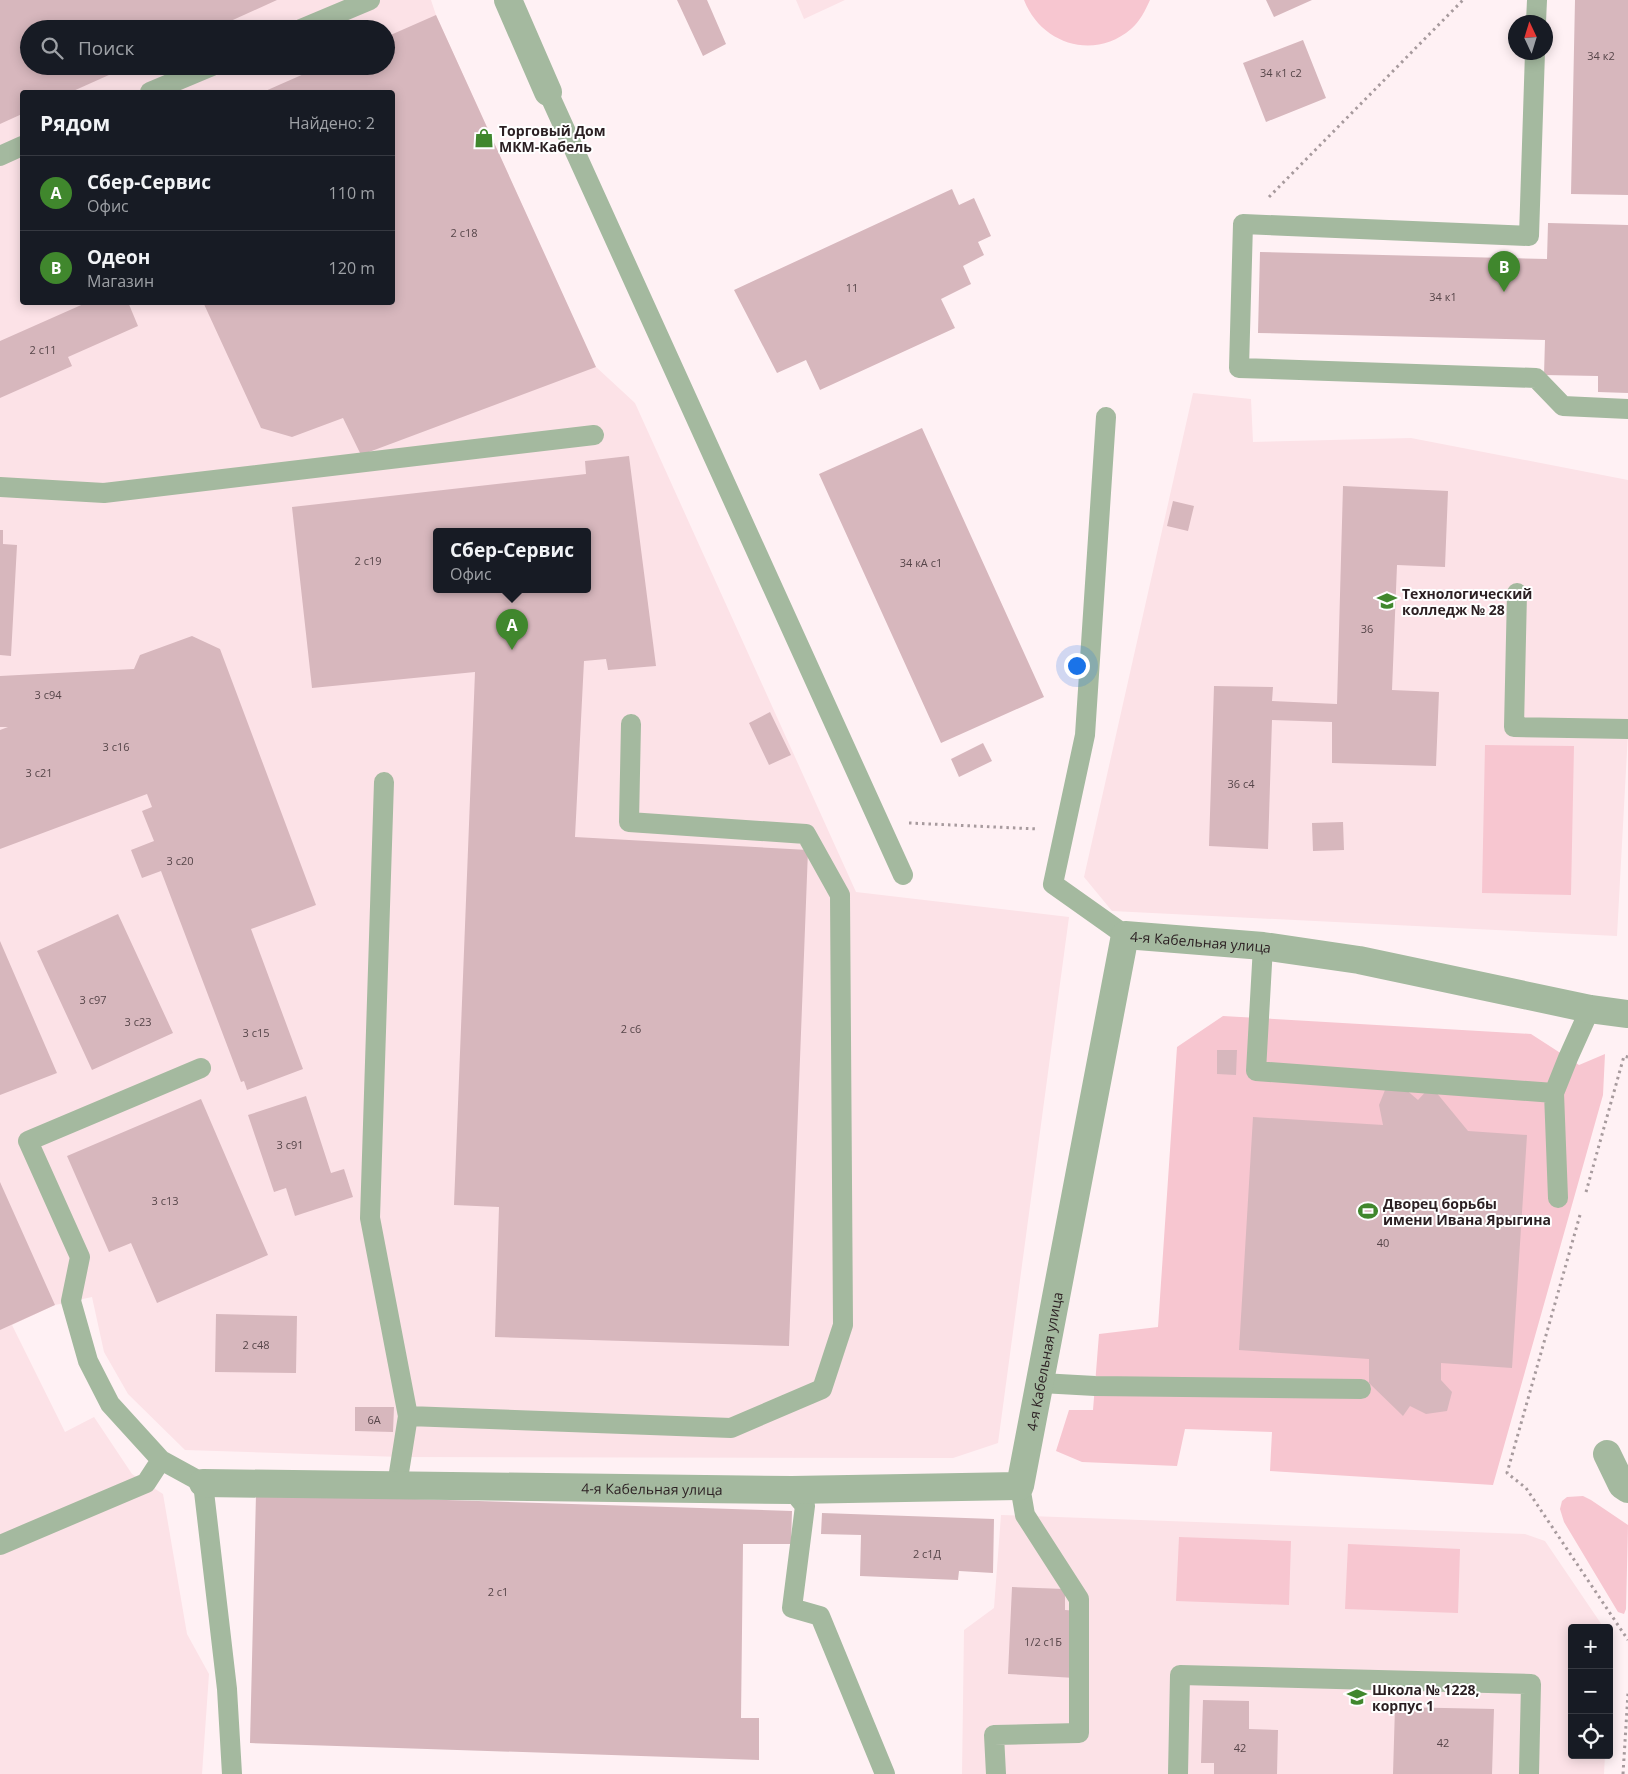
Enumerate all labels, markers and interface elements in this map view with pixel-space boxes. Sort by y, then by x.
north arrow [1508,15,1553,60]
search box [20,20,395,75]
icon: search [38,34,66,62]
text: Поиск [78,35,134,61]
house number: 34 к2 [1587,48,1615,63]
house number: 34 к1 с2 [1260,65,1302,80]
text: Рядом [40,109,110,137]
text: Найдено: 2 [289,112,375,134]
place label: Торговый Дом МКМ-Кабель [499,121,606,156]
shop icon: Торговый Дом МКМ-Кабель [473,127,495,149]
text: Сбер-Сервис [87,169,211,195]
text: A [50,182,62,204]
text: 110 m [329,182,375,204]
text: Офис [87,195,129,217]
house number: 2 с18 [451,225,478,240]
text: Одеон [87,244,150,270]
pin: B [1488,251,1520,292]
text: B [51,257,61,279]
text: 120 m [329,257,375,279]
text: Магазин [87,270,154,292]
house number: 11 [846,280,858,295]
house number: 34 к1 [1429,289,1457,304]
house number: 2 с11 [30,342,57,357]
popup [433,528,591,593]
text: Сбер-Сервис [450,537,574,563]
house number: 2 с19 [355,553,382,568]
house number: 34 кА с1 [900,555,942,570]
text: Офис [450,563,492,585]
place label: Технологический колледж № 28 [1402,584,1532,619]
school or university icon: Технологический колледж № 28 [1376,590,1398,612]
pin: A [496,609,528,650]
house number: 36 [1361,621,1373,636]
your location [1064,653,1090,679]
house number: 3 с94 [35,687,62,702]
house number: 3 с16 [103,739,130,754]
house number: 3 с21 [26,765,53,780]
house number: 36 с4 [1228,776,1255,791]
house number: 3 с20 [167,853,194,868]
street label: 4-я Кабельная улица [1130,926,1272,957]
house number: 3 с97 [80,992,107,1007]
house number: 3 с23 [125,1014,152,1029]
house number: 2 с6 [621,1021,641,1036]
house number: 3 с15 [243,1025,270,1040]
house number: 3 с91 [277,1137,304,1152]
house number: 3 с13 [152,1193,179,1208]
place label: Дворец борьбы имени Ивана Ярыгина [1383,1194,1551,1229]
sports icon: Дворец борьбы имени Ивана Ярыгина [1357,1200,1379,1222]
house number: 40 [1377,1235,1389,1250]
street label: 4-я Кабельная улица [1021,1290,1066,1432]
house number: 2 с48 [243,1337,270,1352]
house number: 6А [367,1412,381,1427]
street label: 4-я Кабельная улица [581,1478,723,1499]
house number: 2 с1Д [913,1546,942,1561]
house number: 2 с1 [488,1584,508,1599]
map controls [1568,1624,1613,1759]
button: + [1568,1624,1613,1669]
house number: 1/2 с1Б [1024,1634,1062,1649]
button: − [1568,1669,1613,1714]
place label: Школа № 1228, корпус 1 [1372,1680,1480,1715]
school or university icon: Школа № 1228, корпус 1 [1346,1686,1368,1708]
button: locate [1568,1714,1613,1759]
house number: 42 [1437,1735,1449,1750]
house number: 42 [1234,1740,1246,1755]

